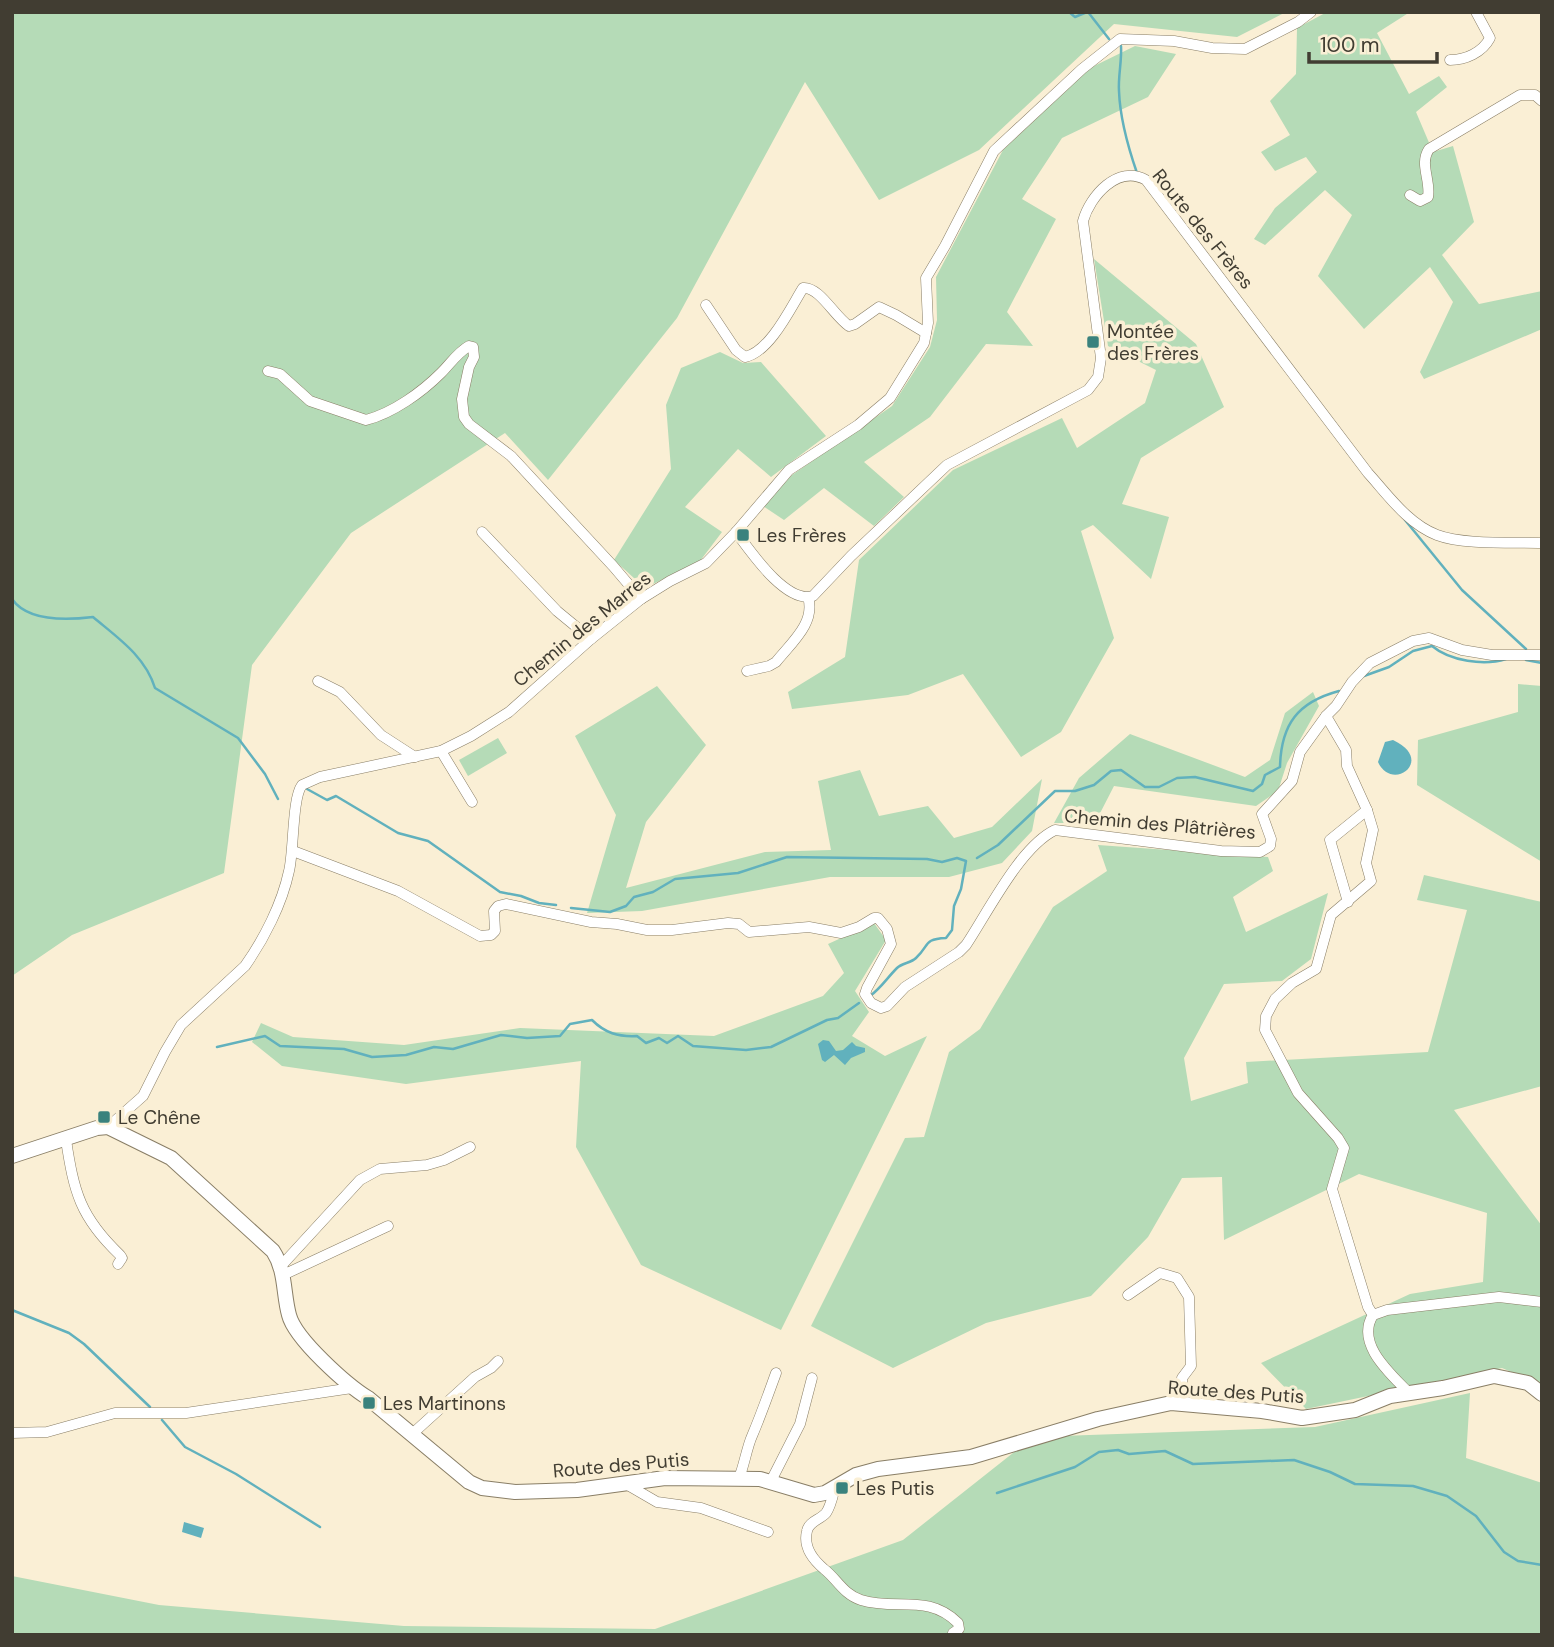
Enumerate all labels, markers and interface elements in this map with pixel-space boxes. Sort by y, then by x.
scale bar [1309,21,1437,65]
text: 100 m [1320,31,1380,59]
street label: Route des Frères [1147,164,1259,294]
place label: Montée des Frères [1107,319,1199,366]
marker: Montée des Frères [1085,334,1101,350]
place label: Les Frères [757,523,847,548]
marker: Les Frères [735,527,751,543]
street label: Chemin des Marres [508,566,656,692]
street label: Chemin des Plâtrières [1063,803,1257,845]
place label: Le Chêne [118,1105,201,1130]
marker: Le Chêne [96,1109,112,1125]
street label: Route des Putis [1167,1375,1305,1409]
place label: Les Martinons [383,1391,506,1416]
marker: Les Martinons [361,1395,377,1411]
street label: Route des Putis [552,1447,690,1483]
place label: Les Putis [856,1476,934,1501]
marker: Les Putis [834,1480,850,1496]

